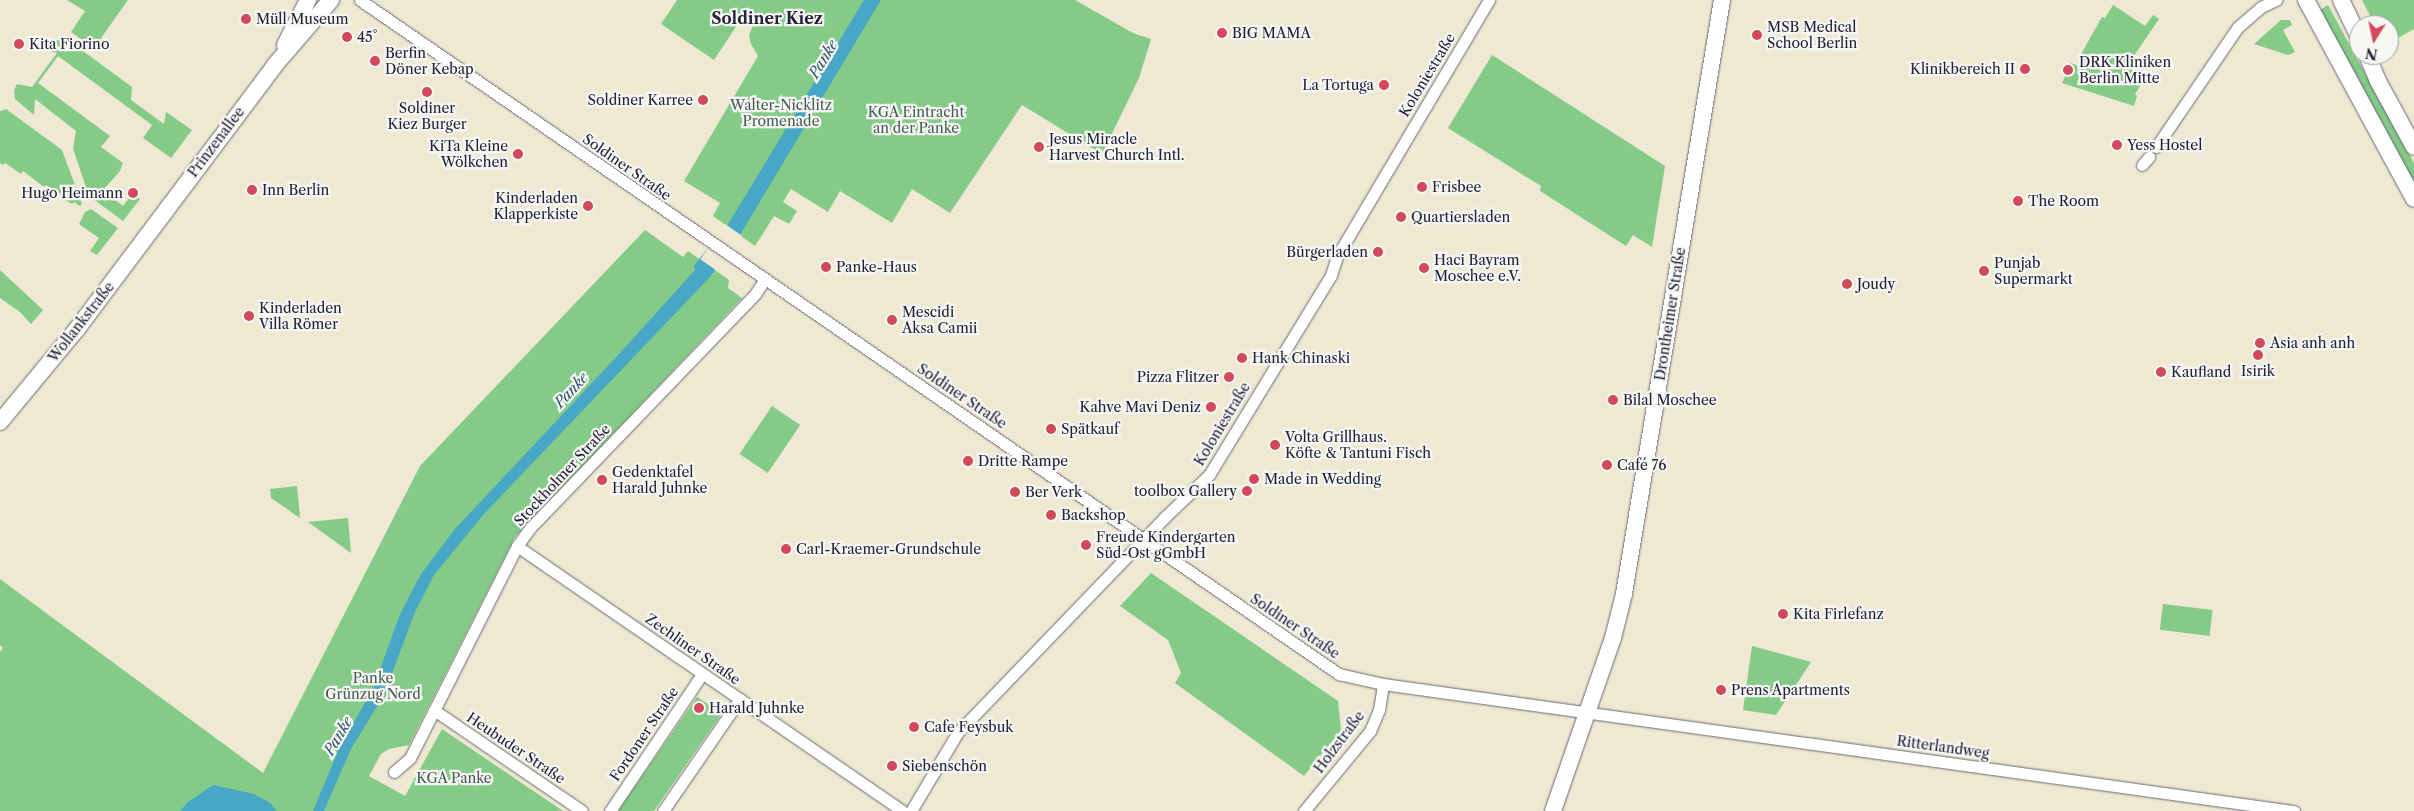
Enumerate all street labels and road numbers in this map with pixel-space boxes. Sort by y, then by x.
street label: Koloniestraße [1396,30,1458,120]
street label: Prinzenallee [184,104,248,180]
street label: Soldiner Straße [579,130,675,204]
street label: Drontheimer Straße [1651,246,1689,382]
street label: Wollankstraße [45,279,117,365]
street label: Soldiner Straße [914,360,1010,432]
street label: Koloniestraße [1191,379,1253,469]
street label: Stockholmer Straße [510,420,614,530]
street label: Soldiner Straße [1247,590,1343,662]
street label: Zechliner Straße [642,610,744,688]
street label: Fordoner Straße [606,684,682,784]
street label: Holzstraße [1310,708,1368,776]
street label: Heubuder Straße [463,709,569,787]
street label: Ritterlandweg [1896,732,1990,762]

